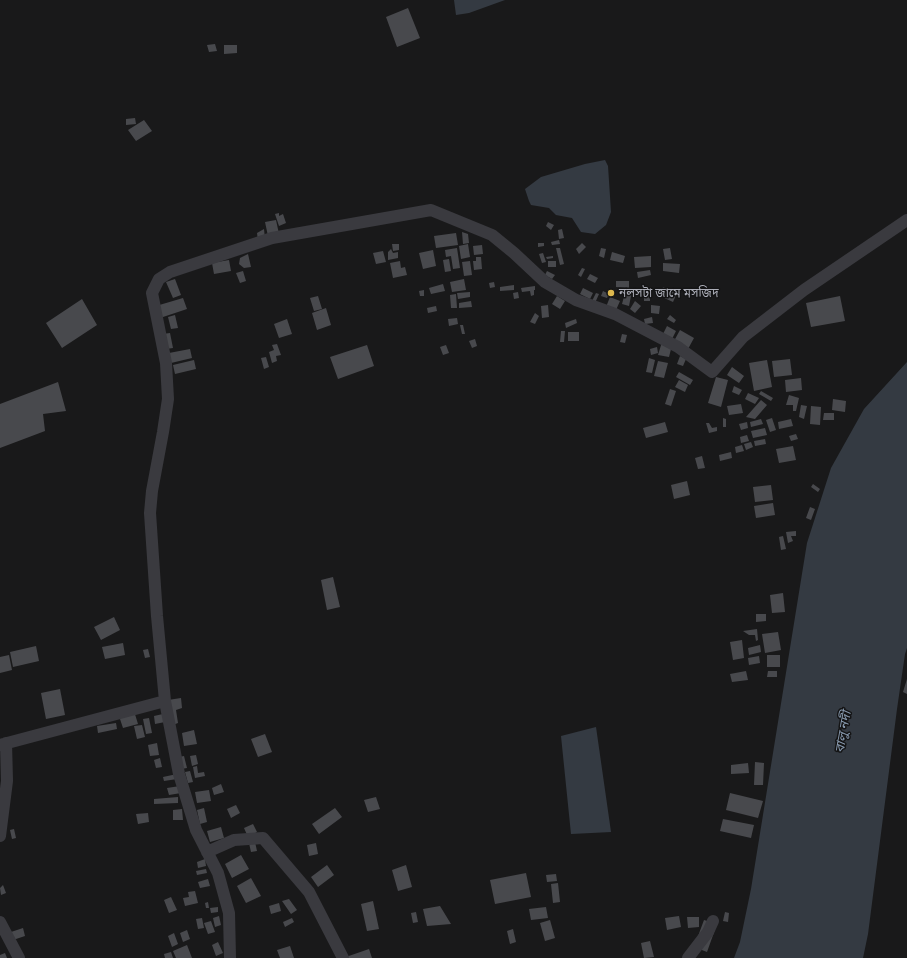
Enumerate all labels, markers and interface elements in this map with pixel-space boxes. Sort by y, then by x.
place label: নলসটা জামে মসজিদ [619,286,719,300]
marker: নলসটা জামে মসজিদ [606,288,616,298]
water label: বালু নদী [832,710,854,754]

